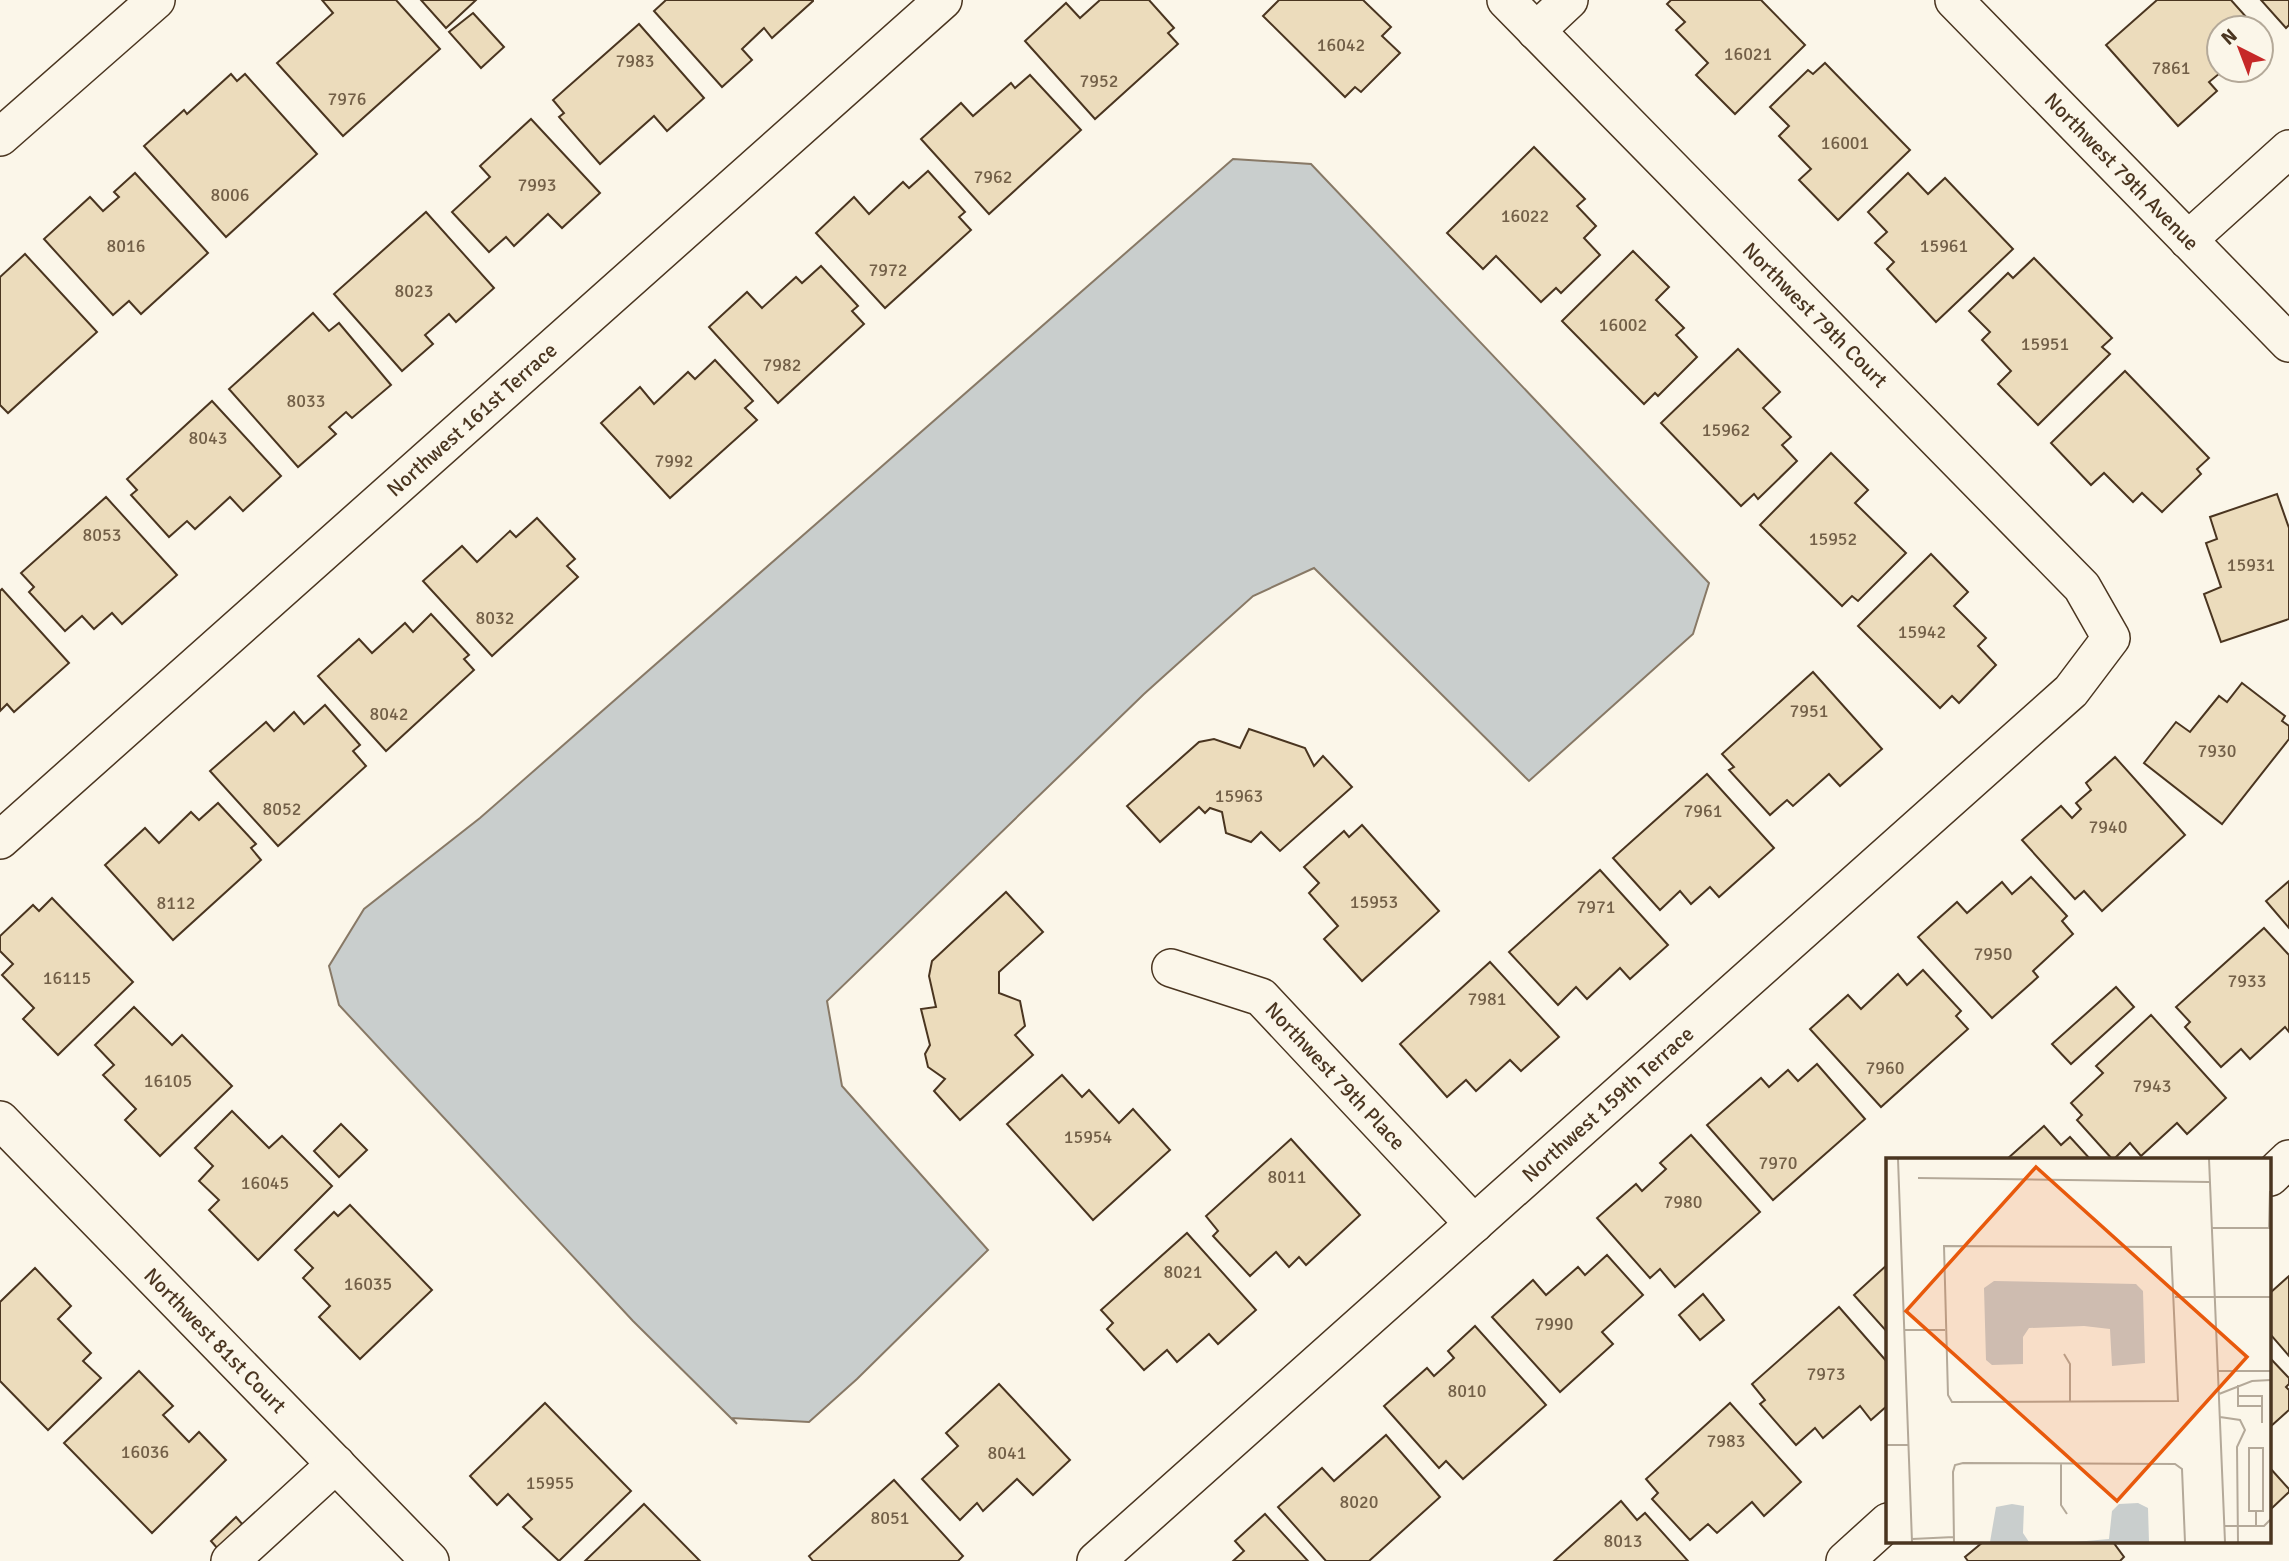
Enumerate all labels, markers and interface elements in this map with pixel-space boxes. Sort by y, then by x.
north arrow [2205,14,2275,84]
text: N [2216,24,2242,50]
house number: 16042 [1317,34,1365,56]
house number: 16021 [1724,43,1772,65]
house number: 7983 [616,50,654,72]
house number: 7861 [2152,57,2190,79]
house number: 7952 [1080,70,1118,92]
street label: Northwest 79th Avenue [2039,87,2204,256]
house number: 7976 [328,88,366,110]
house number: 16001 [1821,132,1869,154]
house number: 7962 [974,166,1012,188]
house number: 7993 [518,174,556,196]
house number: 8006 [211,184,249,206]
house number: 16022 [1501,205,1549,227]
house number: 8016 [107,235,145,257]
house number: 15961 [1920,235,1968,257]
street label: Northwest 79th Court [1737,237,1893,393]
house number: 7972 [869,259,907,281]
house number: 8023 [395,280,433,302]
house number: 16002 [1599,314,1647,336]
house number: 15951 [2021,333,2069,355]
street label: Northwest 161st Terrace [382,337,562,502]
house number: 7982 [763,354,801,376]
house number: 8033 [287,390,325,412]
house number: 15962 [1702,419,1750,441]
house number: 8043 [189,427,227,449]
house number: 7992 [655,450,693,472]
house number: 8053 [83,524,121,546]
house number: 15952 [1809,528,1857,550]
house number: 15931 [2227,554,2275,576]
house number: 8032 [476,607,514,629]
house number: 15942 [1898,621,1946,643]
house number: 7951 [1790,700,1828,722]
house number: 8042 [370,703,408,725]
house number: 7930 [2198,740,2236,762]
house number: 15963 [1215,785,1263,807]
house number: 8052 [263,798,301,820]
house number: 7961 [1684,800,1722,822]
house number: 7940 [2089,816,2127,838]
house number: 15953 [1350,891,1398,913]
house number: 8112 [157,892,195,914]
house number: 7971 [1577,896,1615,918]
house number: 7950 [1974,943,2012,965]
house number: 16115 [43,967,91,989]
house number: 7933 [2228,970,2266,992]
house number: 7981 [1468,988,1506,1010]
street label: Northwest 79th Place [1260,997,1411,1156]
street label: Northwest 159th Terrace [1517,1021,1699,1188]
house number: 7960 [1866,1057,1904,1079]
house number: 16105 [144,1070,192,1092]
house number: 7943 [2133,1075,2171,1097]
house number: 15954 [1064,1126,1113,1148]
house number: 7970 [1759,1152,1797,1174]
inset map [1886,1158,2272,1544]
house number: 8011 [1268,1166,1306,1188]
house number: 16045 [241,1172,289,1194]
house number: 7980 [1664,1191,1702,1213]
house number: 8021 [1164,1261,1202,1283]
street label: Northwest 81st Court [138,1262,292,1419]
house number: 16035 [344,1273,392,1295]
house number: 7990 [1535,1313,1573,1335]
house number: 7973 [1807,1363,1845,1385]
house number: 8010 [1448,1380,1486,1402]
house number: 7983 [1707,1430,1745,1452]
house number: 16036 [121,1441,169,1463]
house number: 8041 [988,1442,1026,1464]
house number: 15955 [526,1472,574,1494]
house number: 8020 [1340,1491,1378,1513]
house number: 8051 [871,1507,909,1529]
house number: 8013 [1604,1530,1642,1552]

